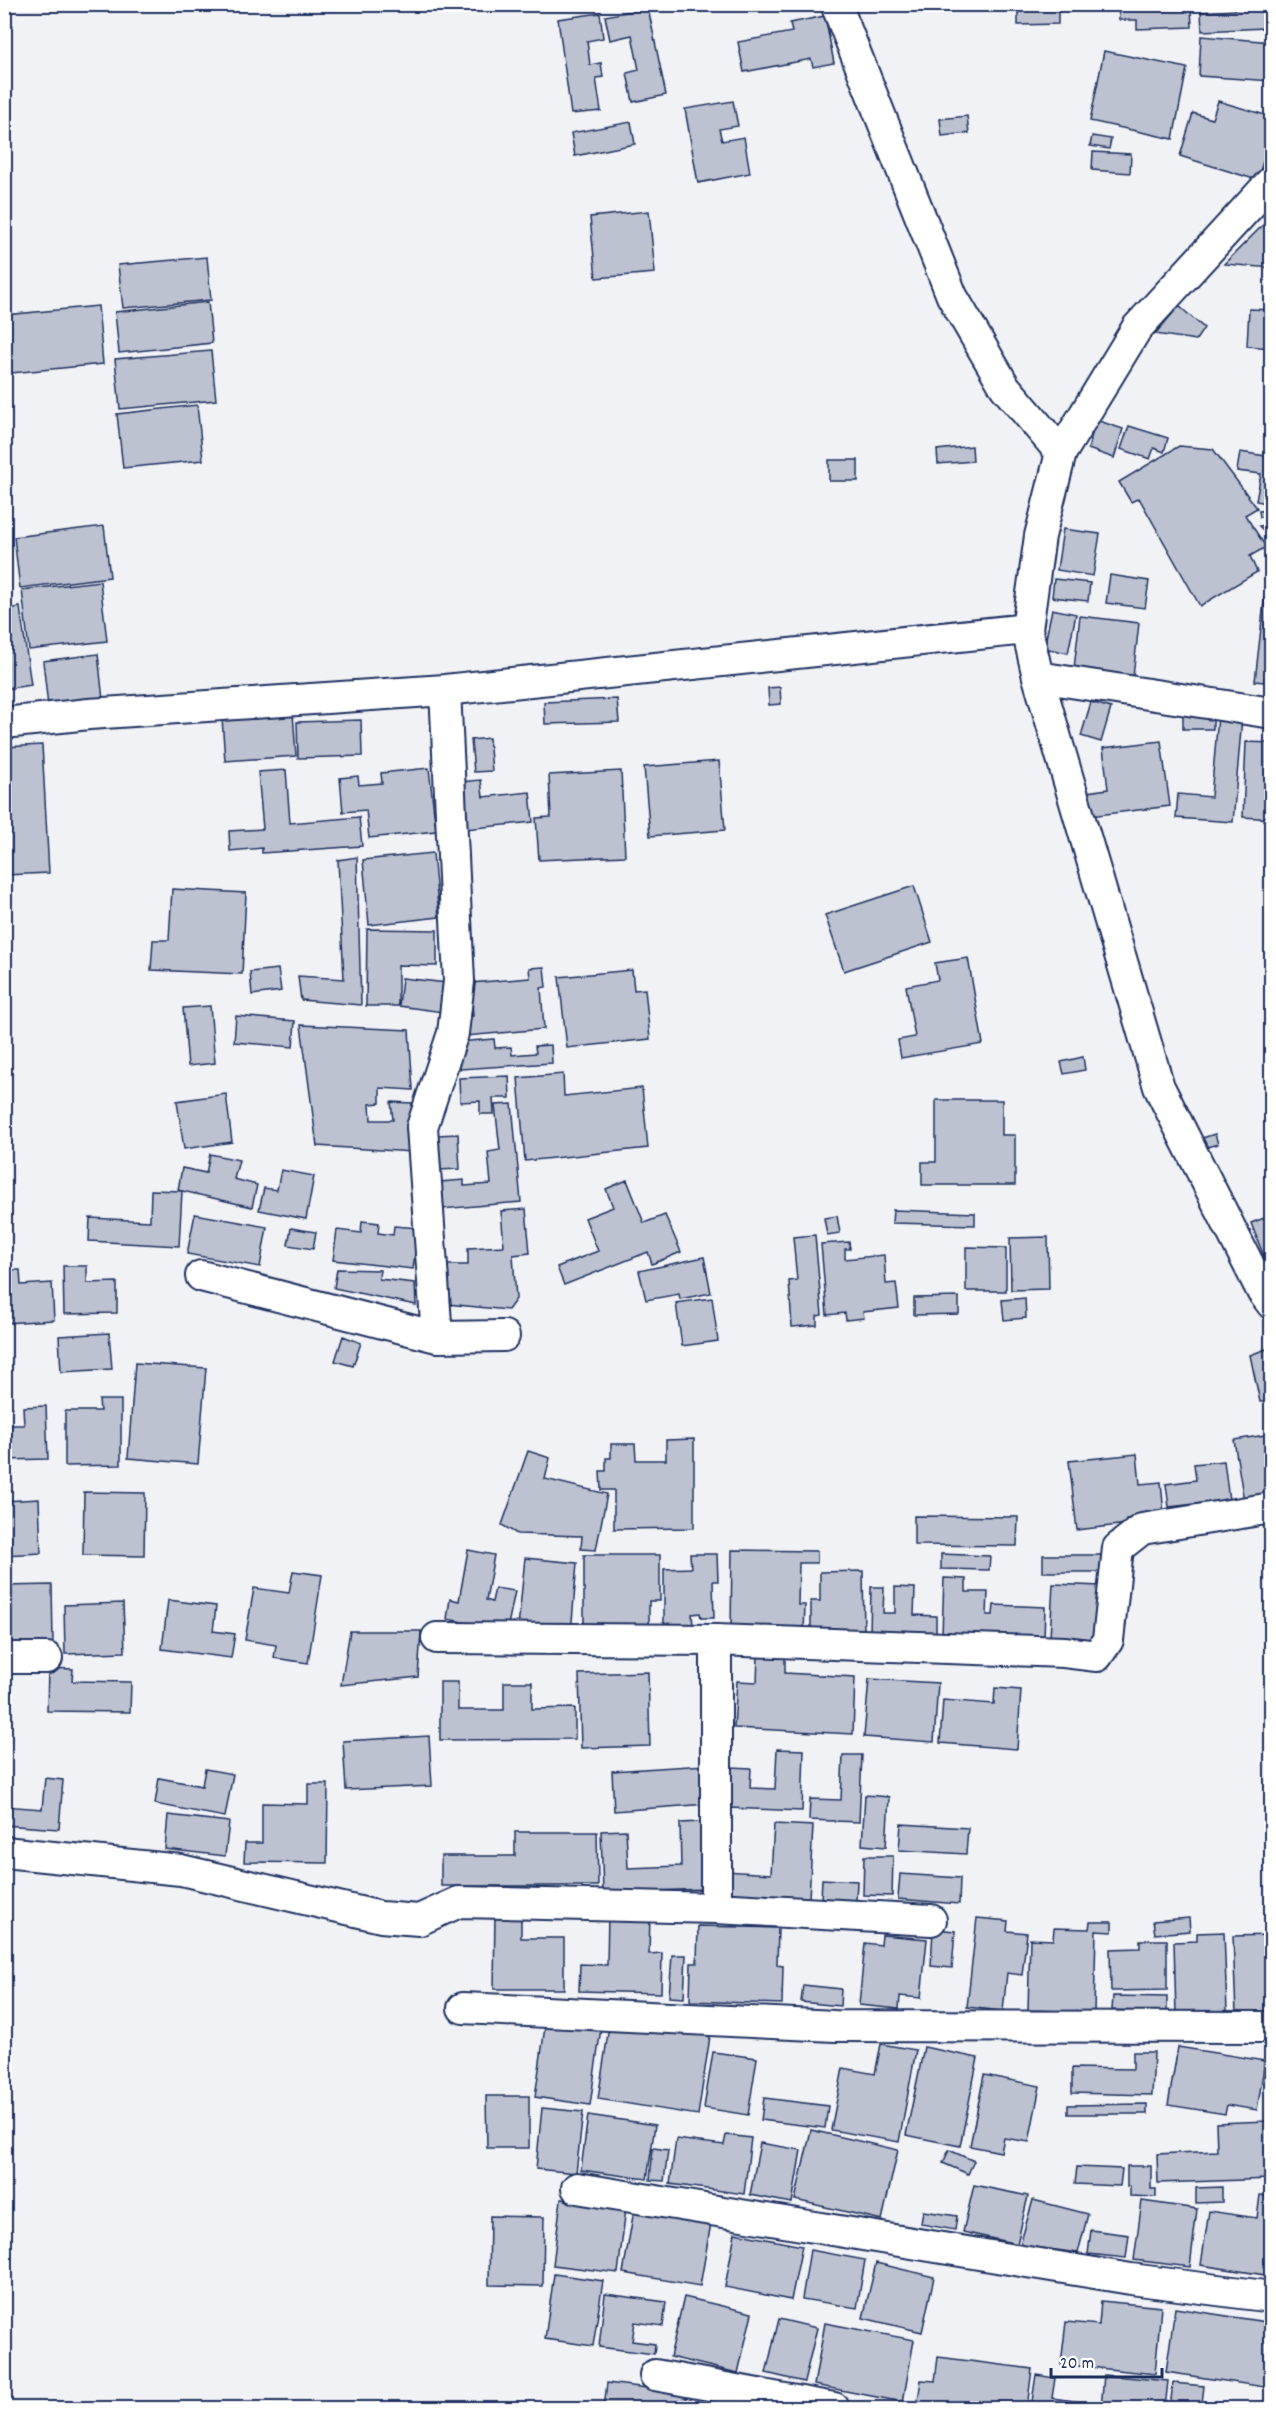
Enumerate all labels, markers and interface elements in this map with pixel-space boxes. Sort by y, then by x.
scale bar [1051,2341,1162,2379]
text: 20 m [1060,2352,1094,2377]

